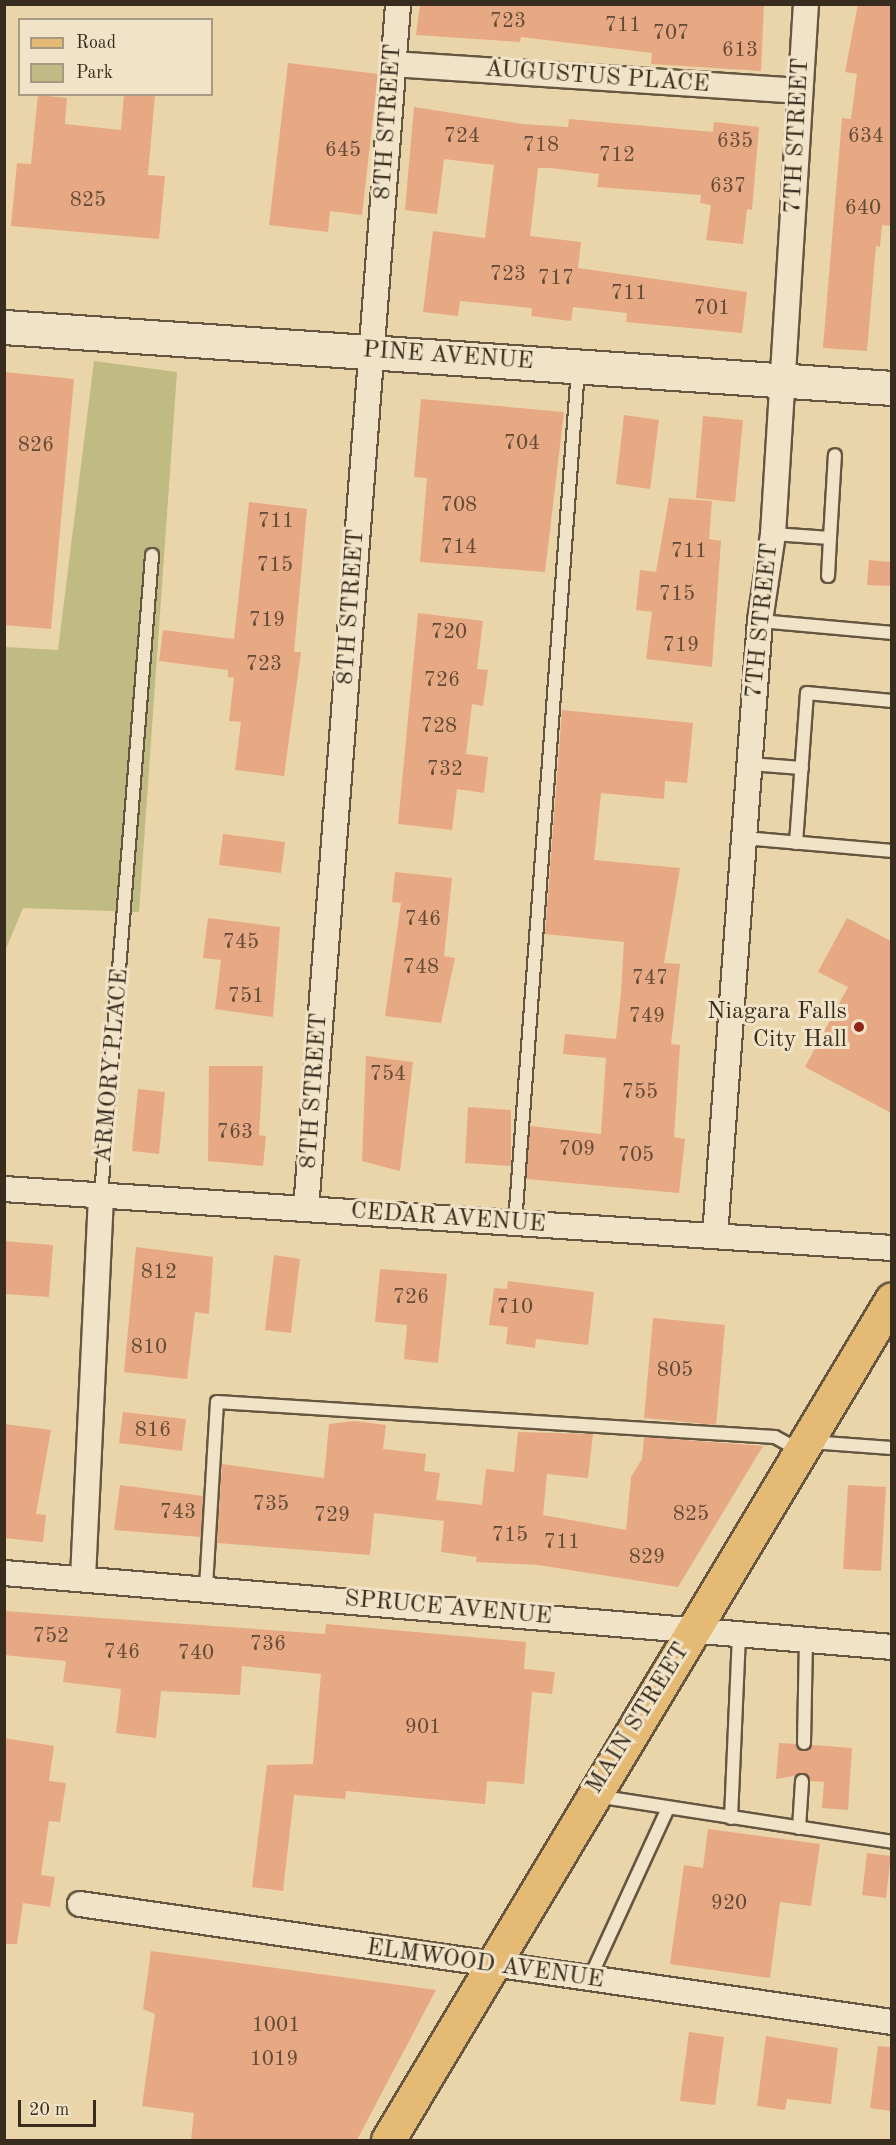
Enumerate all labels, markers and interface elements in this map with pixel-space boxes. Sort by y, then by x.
house number: 723 [490,9,526,35]
house number: 711 [605,13,641,39]
legend [18,18,213,96]
house number: 707 [653,21,689,47]
text: Road [76,34,116,52]
house number: 613 [722,38,758,64]
street label: 8TH STREET [369,43,409,201]
street label: AUGUSTUS PLACE [484,56,710,100]
street label: 7TH STREET [780,57,816,215]
text: Park [76,64,113,82]
house number: 724 [444,124,480,150]
house number: 634 [848,124,884,150]
house number: 635 [717,129,753,155]
house number: 718 [523,133,559,159]
house number: 645 [325,138,361,164]
house number: 712 [599,143,635,169]
house number: 637 [710,174,746,200]
house number: 825 [70,188,106,214]
house number: 640 [845,196,881,222]
house number: 723 [490,262,526,288]
house number: 717 [538,266,574,292]
house number: 711 [611,281,647,307]
house number: 701 [694,296,730,322]
street label: PINE AVENUE [362,337,534,377]
house number: 704 [504,431,540,457]
house number: 826 [18,433,54,459]
house number: 708 [441,493,477,519]
house number: 711 [258,509,294,535]
street label: 8TH STREET [332,528,372,686]
house number: 714 [441,535,477,561]
house number: 711 [671,539,707,565]
street label: 7TH STREET [741,542,785,700]
house number: 715 [257,553,293,579]
house number: 715 [659,582,695,608]
house number: 719 [249,608,285,634]
house number: 720 [431,620,467,646]
house number: 719 [663,633,699,659]
house number: 723 [246,652,282,678]
house number: 726 [424,668,460,694]
house number: 728 [421,714,457,740]
house number: 732 [427,757,463,783]
house number: 746 [405,907,441,933]
house number: 745 [223,930,259,956]
house number: 748 [403,955,439,981]
house number: 747 [632,966,668,992]
street label: ARMORY PLACE [90,968,136,1164]
house number: 751 [228,984,264,1010]
place label: Niagara Falls City Hall [707,999,847,1055]
house number: 749 [629,1004,665,1030]
street label: 8TH STREET [295,1012,335,1170]
marker: Niagara Falls City Hall [852,1020,866,1034]
house number: 754 [370,1062,406,1088]
house number: 755 [622,1080,658,1106]
house number: 763 [217,1120,253,1146]
house number: 709 [559,1137,595,1163]
house number: 705 [618,1143,654,1169]
street label: CEDAR AVENUE [350,1198,546,1240]
house number: 812 [141,1260,177,1286]
house number: 726 [393,1285,429,1311]
house number: 710 [497,1295,533,1321]
house number: 810 [131,1335,167,1361]
house number: 805 [657,1358,693,1384]
house number: 816 [135,1418,171,1444]
house number: 735 [253,1492,289,1518]
house number: 743 [160,1500,196,1526]
house number: 825 [673,1502,709,1528]
house number: 729 [314,1503,350,1529]
house number: 715 [492,1523,528,1549]
house number: 711 [544,1530,580,1556]
house number: 829 [629,1545,665,1571]
street label: SPRUCE AVENUE [343,1586,553,1632]
house number: 752 [33,1624,69,1650]
house number: 736 [250,1632,286,1658]
street label: MAIN STREET [581,1638,697,1800]
house number: 746 [104,1640,140,1666]
house number: 740 [178,1641,214,1667]
house number: 901 [405,1715,441,1741]
house number: 920 [711,1891,747,1917]
street label: ELMWOOD AVENUE [365,1934,605,1996]
house number: 1001 [252,2013,300,2039]
house number: 1019 [250,2047,298,2073]
scale bar [21,2088,99,2126]
text: 20 m [29,2101,69,2119]

